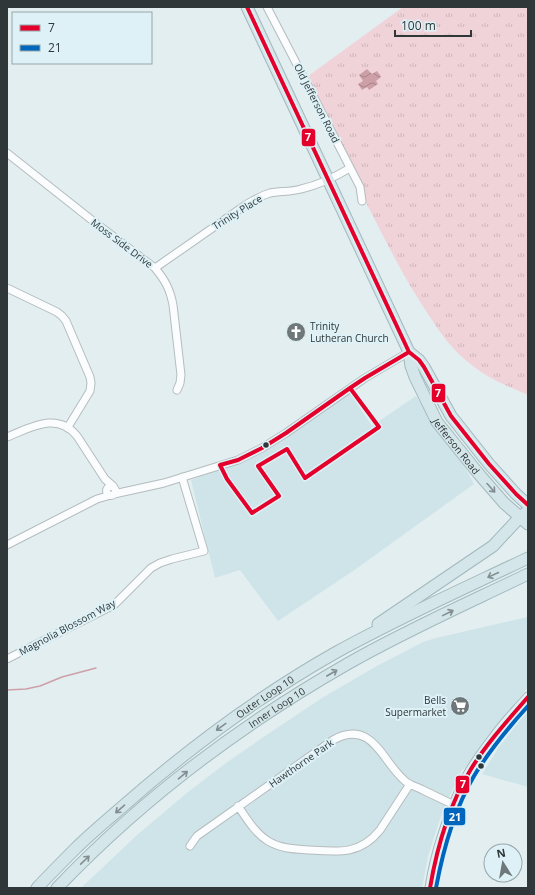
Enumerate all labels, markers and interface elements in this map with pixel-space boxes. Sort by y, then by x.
legend [12,12,152,64]
scale bar [395,12,471,38]
text: 100 m [401,17,436,34]
text: 7 [48,19,55,36]
text: 21 [48,39,62,56]
street label: Old Jefferson Road [291,61,343,145]
line badge: 7 [301,128,316,147]
text: 7 [305,129,311,144]
street label: Trinity Place [209,191,265,233]
street label: Moss Side Drive [88,215,156,271]
place label: Trinity Lutheran Church [310,319,389,345]
church icon: Trinity Lutheran Church [285,321,307,343]
line badge: 7 [431,383,446,403]
text: 7 [435,385,441,400]
street label: Jefferson Road [429,415,483,477]
unlabelled marker [261,440,271,450]
one-way arrow [486,483,496,493]
one-way arrow [487,572,499,579]
street label: Magnolia Blossom Way [16,595,119,658]
one-way arrow [441,609,453,616]
one-way arrow [326,668,338,676]
street label: Outer Loop 10 [233,672,297,721]
street label: Inner Loop 10 [246,684,308,731]
place label: Bells Supermarket [385,693,446,719]
supermarket icon: Bells Supermarket [449,695,471,717]
one-way arrow [216,723,227,732]
street label: Hawthorne Park [266,735,337,790]
unlabelled marker [474,752,484,762]
unlabelled marker [476,761,486,771]
one-way arrow [177,770,188,779]
line badge: 7 [455,775,470,794]
text: 7 [460,776,466,791]
one-way arrow [115,804,125,813]
line badge: 21 [443,807,466,826]
text: 21 [449,809,461,824]
north arrow [483,843,523,883]
text: N [495,844,507,861]
one-way arrow [80,856,90,865]

